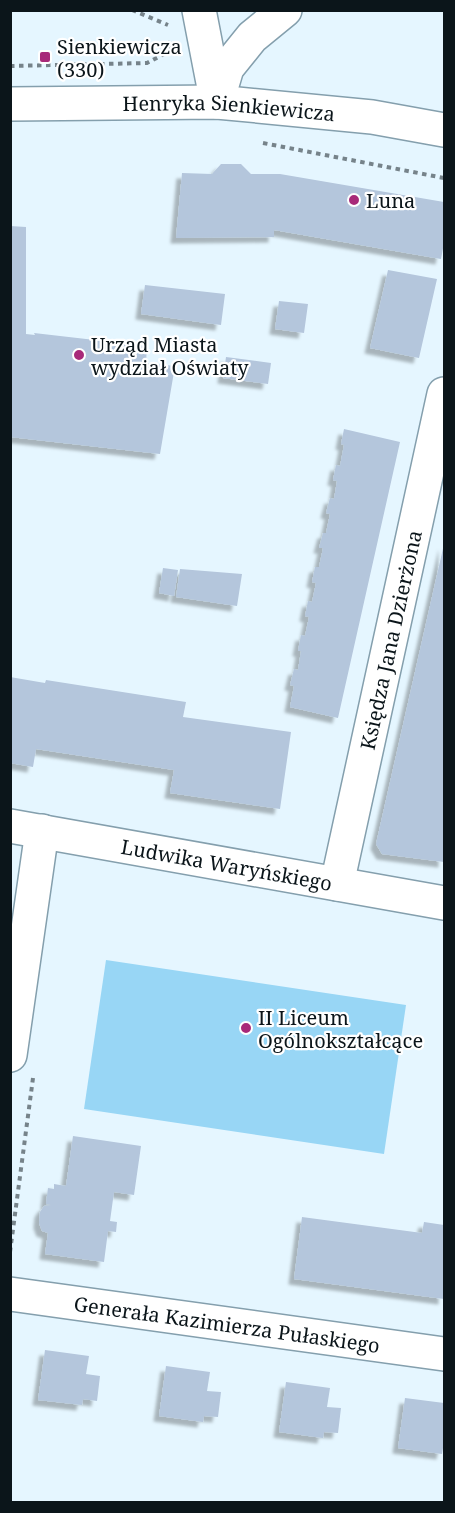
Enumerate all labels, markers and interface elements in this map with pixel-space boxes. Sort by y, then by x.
place label: Sienkiewicza (330) [57,33,182,83]
marker: Sienkiewicza (330) [38,50,52,64]
street label: Henryka Sienkiewicza [122,88,336,127]
place label: Luna [366,187,415,214]
marker: Luna [347,193,361,207]
place label: Urząd Miasta wydział Oświaty [91,331,249,381]
marker: Urząd Miasta wydział Oświaty [72,348,86,362]
street label: Księdza Jana Dzierżona [353,527,427,752]
street label: Ludwika Waryńskiego [119,832,334,896]
place label: II Liceum Ogólnokształcące [258,1004,423,1054]
marker: II Liceum Ogólnokształcące [239,1021,253,1035]
street label: Generała Kazimierza Pułaskiego [72,1289,382,1358]

